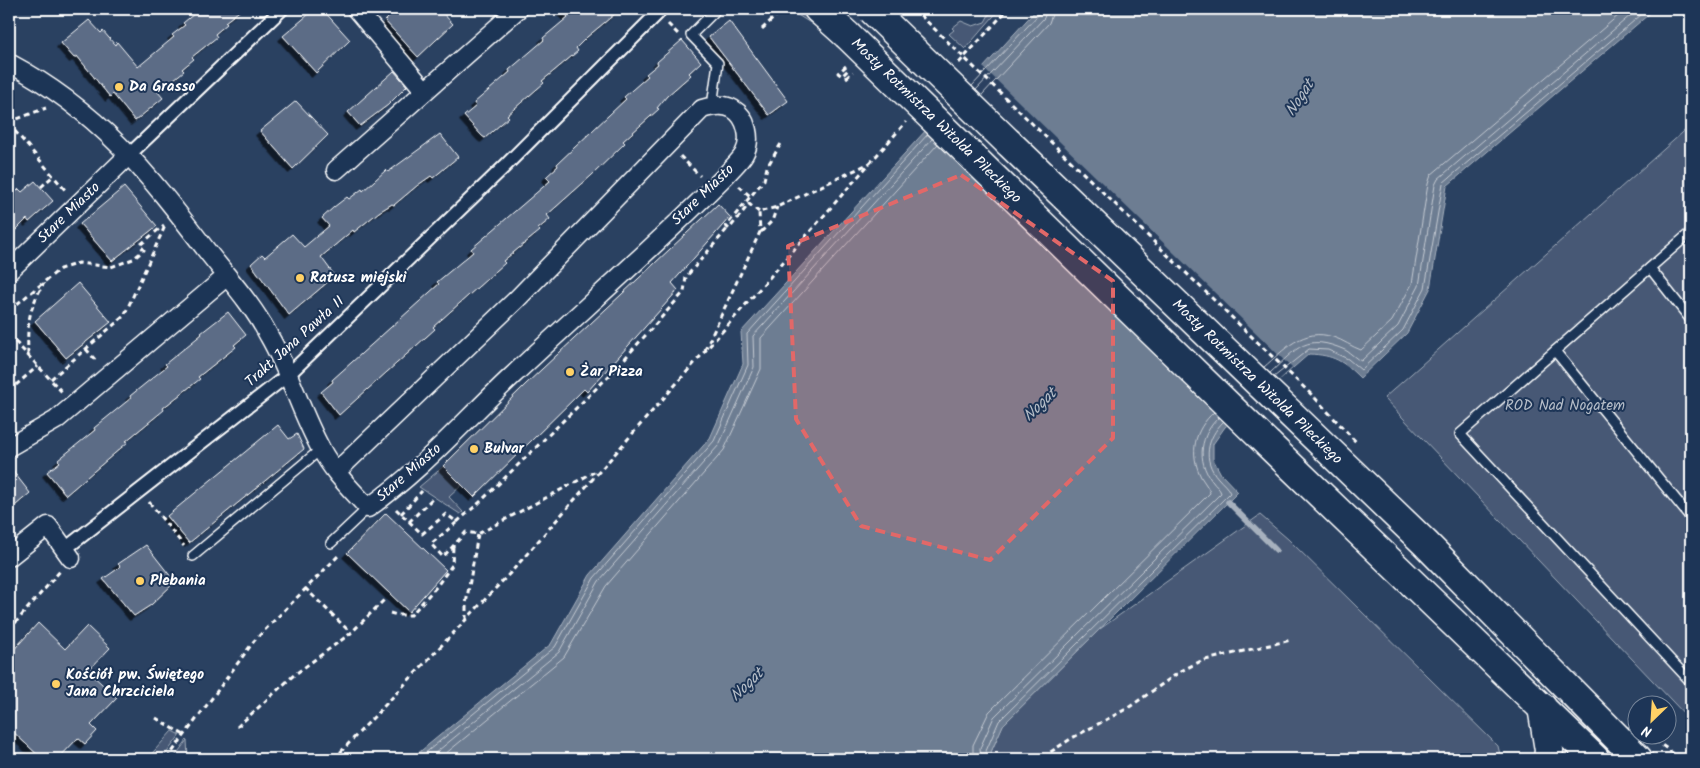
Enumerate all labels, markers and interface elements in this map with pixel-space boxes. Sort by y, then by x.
street label: Mosty Rotmistrza Witolda Pileckiego [845,33,1027,210]
water label: Nogat [1279,72,1323,121]
place label: Da Grasso [129,75,195,99]
marker: Da Grasso [113,81,125,93]
street label: Stare Miasto [666,158,740,231]
street label: Stare Miasto [32,176,106,249]
place label: Ratusz miejski [310,266,408,290]
marker: Ratusz miejski [294,272,306,284]
street label: Trakt Jana Pawła II [240,290,350,393]
street label: Mosty Rotmistrza Witolda Pileckiego [1166,294,1348,471]
place label: Żar Pizza [580,360,643,384]
marker: Żar Pizza [564,366,576,378]
water label: Nogat [1017,380,1065,428]
park label: ROD Nad Nogatem [1505,394,1625,418]
place label: Bulvar [484,437,525,461]
street label: Stare Miasto [371,438,447,508]
marker: Bulvar [468,443,480,455]
place label: Plebania [150,569,206,593]
marker: Plebania [134,575,146,587]
water label: Nogat [724,660,772,708]
place label: Kościół pw. Świętego Jana Chrzciciela [66,663,204,704]
marker: Kościół pw. Świętego Jana Chrzciciela [50,678,62,690]
north arrow [1628,696,1678,746]
text: N [1638,719,1656,743]

